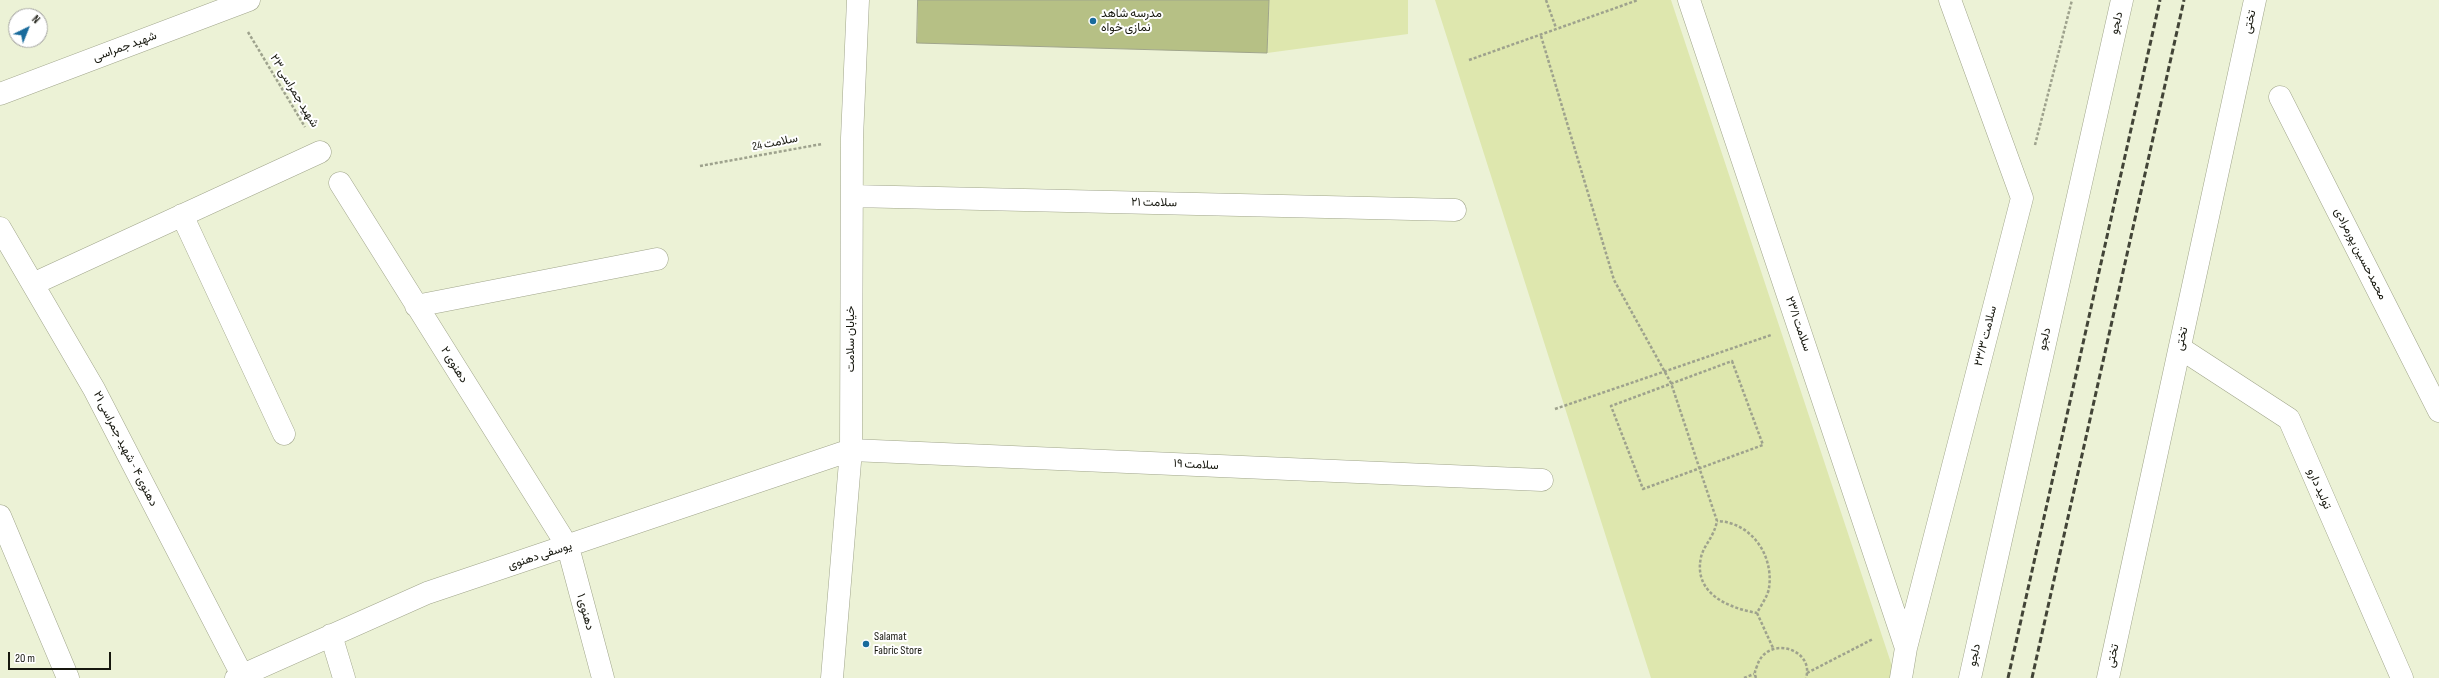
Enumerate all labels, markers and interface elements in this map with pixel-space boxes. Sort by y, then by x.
place label: مدرسه شاهد نمازی خواه [1101,7,1162,35]
north arrow [8,8,48,48]
street label: تختی [2240,9,2260,35]
street label: دلجو [2107,10,2127,36]
text: N [29,13,42,26]
marker: مدرسه شاهد نمازی خواه [1088,16,1098,26]
street label: شهید جمراسی [91,29,159,65]
street label: شهید جمراسی ۲۳ [266,52,322,130]
street label: سلامت 24 [751,132,799,154]
street label: سلامت ۲۱ [1131,195,1177,211]
street label: محمدحسین پورمرادی [2331,206,2389,302]
street label: سلامت ۲۳/۱ [1782,295,1814,353]
street label: سلامت ۲۳/۳ [1972,304,2000,368]
street label: خیابان سلامت [844,306,858,372]
street label: دلجو [2035,326,2055,352]
street label: تختی [2172,326,2192,352]
street label: دهنوی ۲ [437,344,471,386]
street label: دهنوی ۴ - شهید جمراسی ۲۱ [90,389,160,509]
street label: سلامت ۱۹ [1173,457,1219,473]
street label: تولید دارو [2304,466,2334,512]
street label: یوسفی دهنوی [506,539,574,573]
street label: دهنوی ۱ [573,592,597,632]
place label: Salamat Fabric Store [874,630,922,658]
marker: Salamat Fabric Store [861,639,871,649]
street label: دلجو [1966,642,1984,668]
street label: تختی [2103,643,2123,669]
scale bar [10,644,113,670]
text: 20 m [15,651,35,666]

